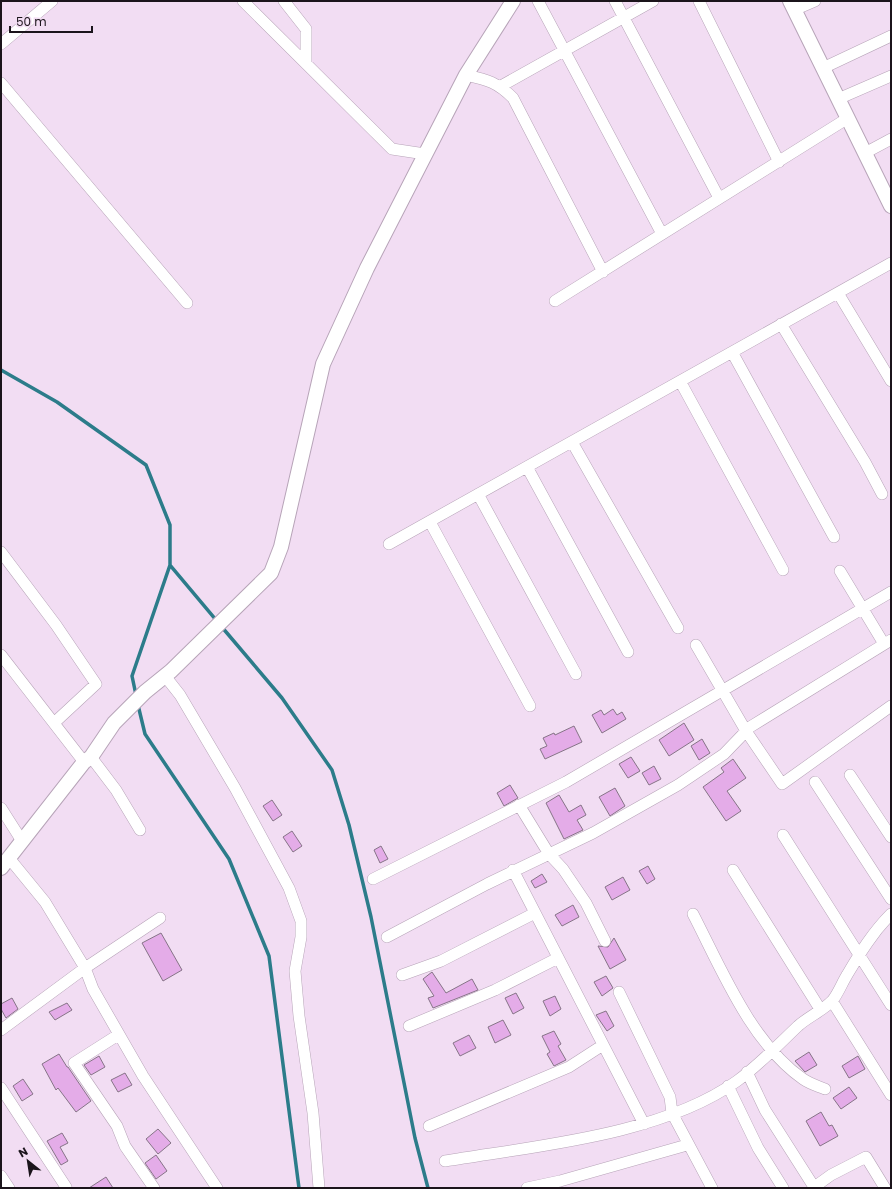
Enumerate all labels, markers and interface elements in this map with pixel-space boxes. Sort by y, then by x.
scale bar [10,8,92,34]
text: 50 m [16,13,47,30]
north arrow [8,1141,48,1181]
text: N [15,1143,31,1161]

